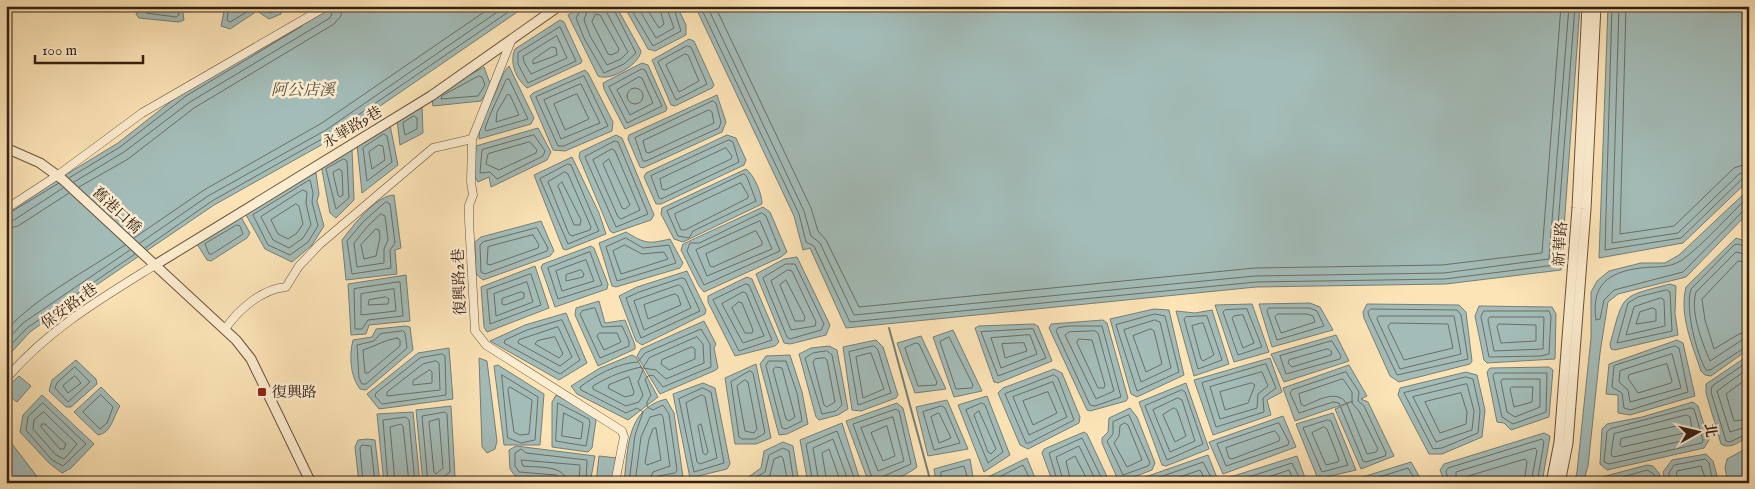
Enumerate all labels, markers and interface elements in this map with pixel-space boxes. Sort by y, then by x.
scale bar [35,32,142,64]
text: 100 m [42,41,78,60]
water label: 阿公店溪 [271,81,337,101]
street label: 永華路9巷 [319,102,386,153]
street label: 舊港口橋 [88,183,145,238]
street label: 新華路 [1549,221,1572,267]
street label: 復興路2巷 [449,248,470,316]
street label: 保安路1巷 [37,279,101,333]
place label: 復興路 [272,383,317,402]
marker: 復興路 [256,386,268,398]
north arrow [1672,406,1722,456]
text: 北 [1700,422,1720,439]

